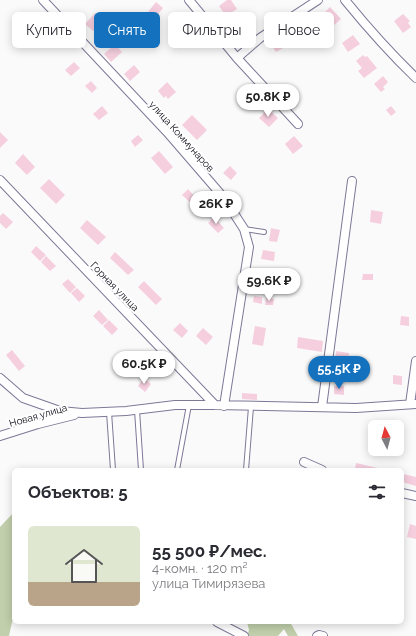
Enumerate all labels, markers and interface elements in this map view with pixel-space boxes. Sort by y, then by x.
chip: Купить [12,12,86,48]
chip: Снять [94,12,160,48]
chip: Фильтры [168,12,256,48]
chip: Новое [264,12,334,48]
pin: 50.8K ₽ [231,84,305,118]
text: 50.8K ₽ [245,89,291,104]
street label: улица Коммунаров [147,99,216,174]
pin: 26K ₽ [188,191,244,225]
text: 26K ₽ [199,196,233,211]
street label: Горная улица [88,259,141,313]
pin: 59.6K ₽ [232,268,306,302]
text: 59.6K ₽ [247,273,291,288]
pin: 60.5K ₽ [107,351,181,385]
text: 60.5K ₽ [121,356,167,371]
pin: 55.5K ₽ [302,356,376,390]
text: 55.5K ₽ [317,361,361,376]
street label: Новая улица [8,402,68,429]
north arrow [368,420,404,456]
map controls [368,420,404,456]
icon: filters [366,481,388,503]
text: Объектов: 5 [28,482,128,502]
text: 55 500 ₽/мес. [152,541,267,561]
icon: home [60,542,108,590]
text: 4-комн. · 120 m² [152,561,248,576]
text: улица Тимирязева [152,576,265,591]

